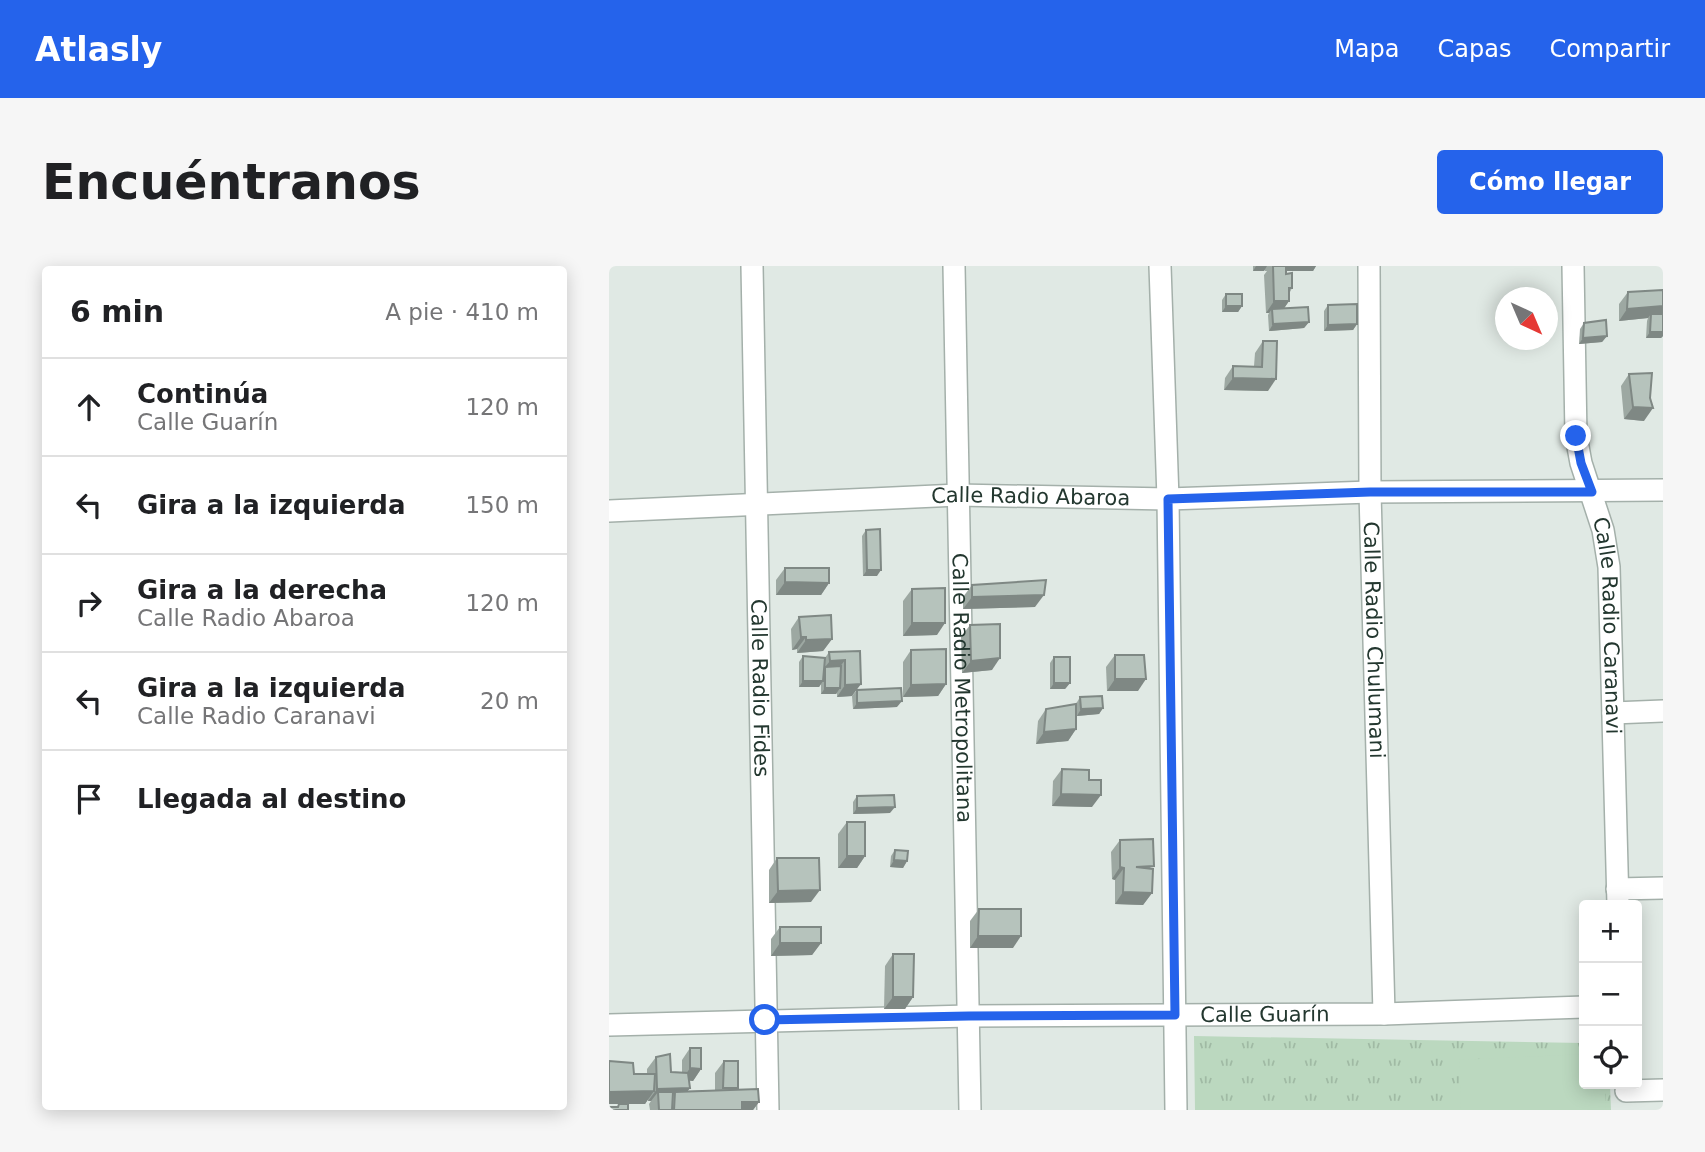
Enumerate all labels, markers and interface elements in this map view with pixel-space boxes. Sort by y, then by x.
text: Atlasly [35,30,162,69]
text: Mapa [1334,35,1400,63]
text: Capas [1438,35,1511,63]
text: Compartir [1549,35,1670,63]
button: Cómo llegar [1437,150,1663,214]
text: Encuéntranos [42,154,421,211]
north arrow [1495,287,1558,350]
text: 6 min [70,294,164,329]
text: A pie · 410 m [385,299,539,325]
text: Continúa [137,379,268,409]
icon: ahead [70,388,108,426]
text: 120 m [465,394,539,420]
text: Calle Guarín [137,409,278,435]
route end [1560,420,1591,451]
street label: Calle Radio Abaroa [931,483,1130,510]
icon: left [70,486,108,524]
text: Gira a la izquierda [137,490,405,520]
text: 150 m [465,492,539,518]
street label: Calle Radio Caranavi [1588,514,1625,735]
street label: Calle Radio Chulumani [1359,521,1389,759]
street label: Calle Radio Metropolitana [947,553,977,823]
text: Gira a la derecha [137,575,387,605]
icon: right [70,584,108,622]
text: 120 m [465,590,539,616]
street label: Calle Radio Fides [746,599,774,777]
text: Calle Radio Abaroa [137,605,355,631]
text: Gira a la izquierda [137,673,405,703]
icon: left [70,682,108,720]
text: 20 m [480,688,539,714]
text: Calle Radio Caranavi [137,703,376,729]
icon: arrive [70,780,108,818]
text: Llegada al destino [137,784,406,814]
map controls [1579,900,1642,1089]
button: + [1579,900,1642,963]
button: − [1579,963,1642,1026]
street label: Calle Guarín [1200,1002,1329,1027]
route start [749,1004,780,1035]
button: locate [1579,1026,1642,1089]

